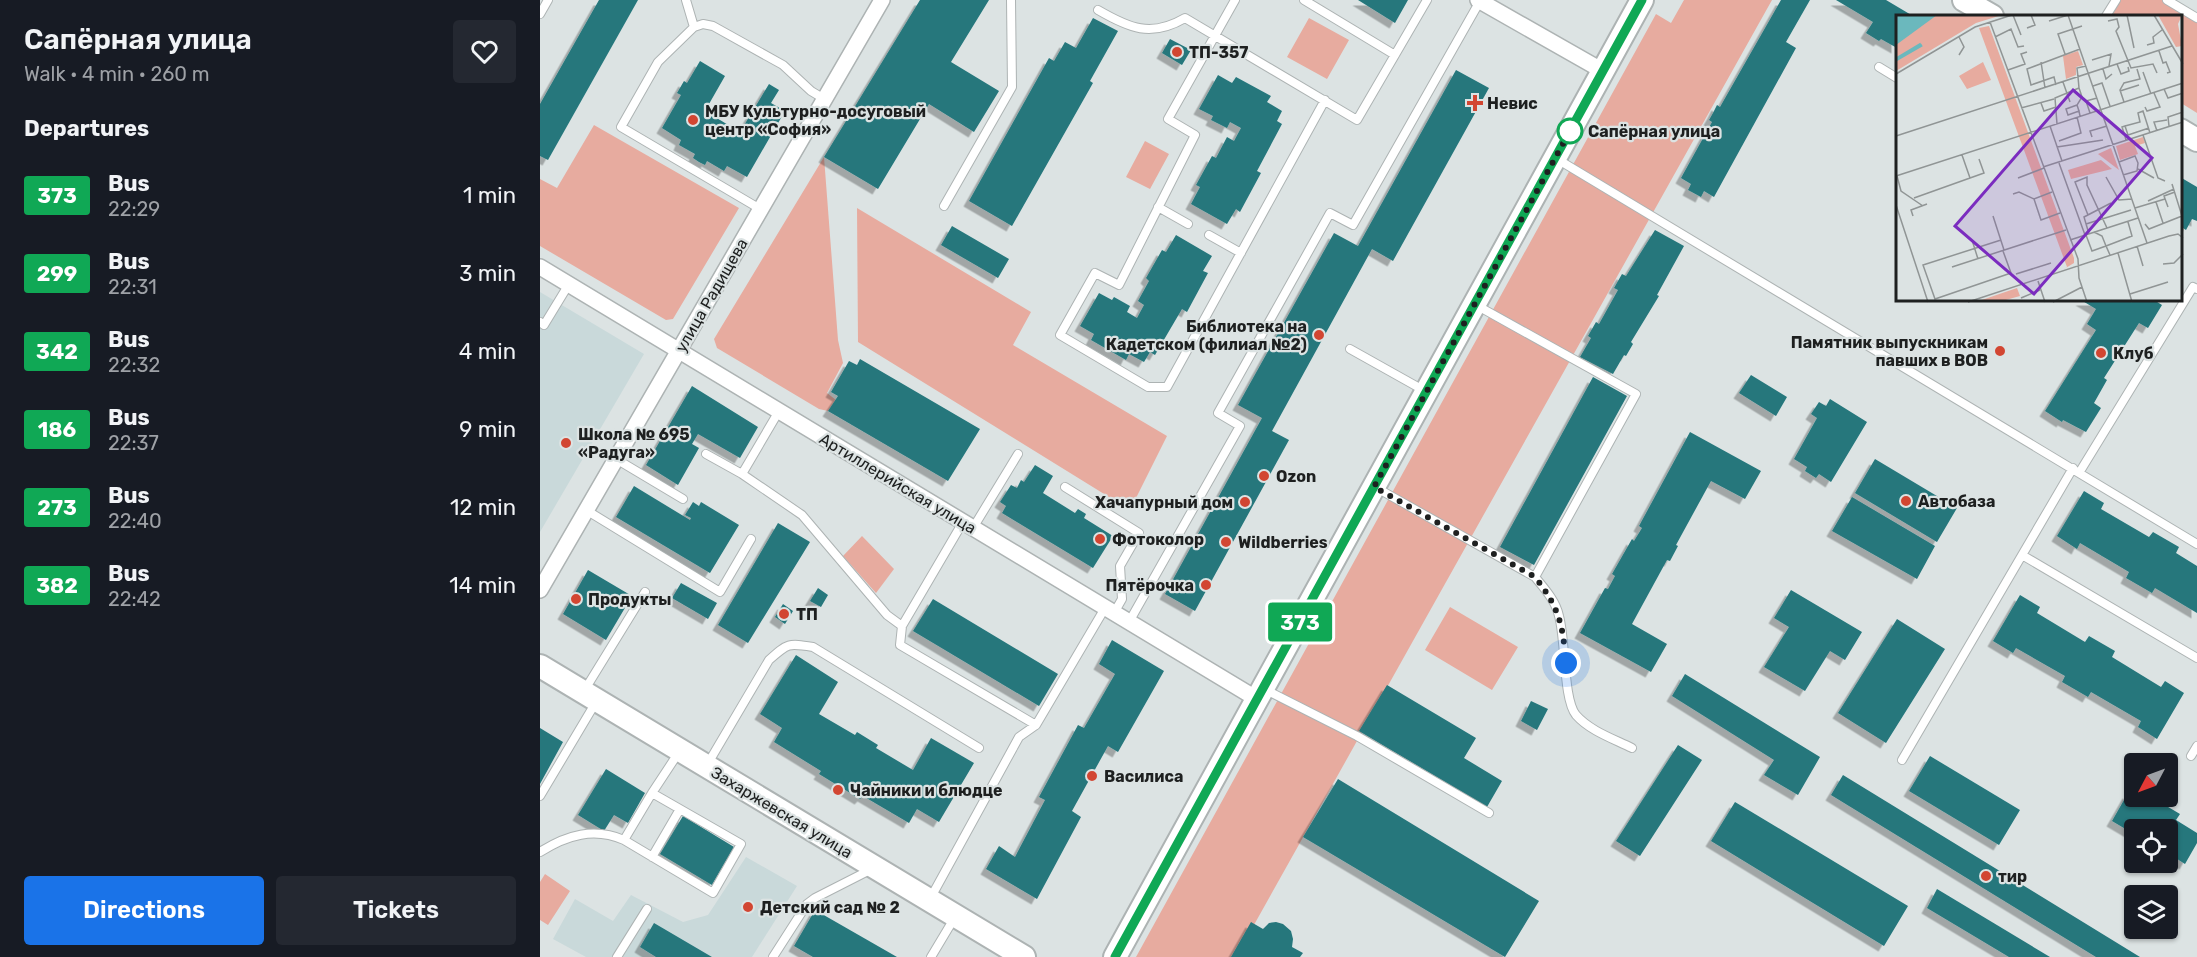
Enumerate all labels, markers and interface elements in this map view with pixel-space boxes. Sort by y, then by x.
inset map [1896,15,2182,302]
button: heart [453,20,516,83]
text: Сапёрная улица [24,23,252,56]
place label: ТП-357 [1189,43,1248,62]
marker: ТП-357 [1170,45,1184,59]
text: Walk · 4 min · 260 m [24,62,210,86]
place label: Невис [1487,94,1538,113]
marker: Невис [1468,96,1482,110]
place label: МБУ Культурно-досуговый центр «София» [705,102,926,139]
marker: МБУ Культурно-досуговый центр «София» [686,113,700,127]
text: Departures [24,115,149,142]
marker: Сапёрная улица [1557,118,1583,144]
place label: Сапёрная улица [1588,122,1720,141]
text: Bus [108,170,150,197]
text: 1 min [463,182,516,209]
text: 373 [37,183,77,208]
text: 22:29 [108,197,160,221]
street label: улица Радищева [671,235,752,355]
text: Bus [108,248,150,275]
text: 3 min [459,260,516,287]
text: 299 [37,261,77,286]
text: 22:31 [108,275,157,299]
place label: Библиотека на Кадетском (филиал №2) [1106,317,1307,354]
text: Bus [108,326,150,353]
marker: Библиотека на Кадетском (филиал №2) [1312,328,1326,342]
place label: Памятник выпускникам павших в ВОВ [1791,333,1988,370]
text: 4 min [459,338,516,365]
text: 342 [36,339,78,364]
marker: Памятник выпускникам павших в ВОВ [1993,344,2007,358]
place label: Клуб [2113,344,2154,363]
marker: Клуб [2094,346,2108,360]
text: 22:32 [108,353,160,377]
text: Bus [108,404,150,431]
text: 9 min [459,416,516,443]
text: 186 [38,417,76,442]
place label: Школа № 695 «Радуга» [578,425,690,462]
street label: Артиллерийская улица [816,429,980,538]
text: 22:37 [108,431,159,455]
marker: Школа № 695 «Радуга» [559,436,573,450]
place label: Ozon [1276,467,1316,486]
marker: Ozon [1257,469,1271,483]
text: Bus [108,482,150,509]
place label: Автобаза [1918,492,1995,511]
place label: Хачапурный дом [1095,493,1233,512]
text: 12 min [450,494,516,521]
marker: Автобаза [1899,494,1913,508]
text: 273 [37,495,77,520]
marker: Хачапурный дом [1238,495,1252,509]
text: 22:40 [108,509,162,533]
place label: Фотоколор [1112,530,1204,549]
marker: Фотоколор [1093,532,1107,546]
place label: Wildberries [1238,533,1328,552]
marker: Wildberries [1219,535,1233,549]
text: Bus [108,560,150,587]
text: 14 min [449,572,516,599]
text: 382 [36,573,78,598]
place label: Пятёрочка [1105,576,1194,595]
marker: Пятёрочка [1199,578,1213,592]
text: 22:42 [108,587,161,611]
place label: Продукты [588,590,671,609]
marker: Продукты [569,592,583,606]
line badge: 373 [1266,602,1335,642]
place label: ТП [796,605,818,624]
marker: ТП [777,607,791,621]
text: 373 [1280,610,1320,635]
your location [1551,648,1581,678]
north arrow [2124,753,2178,807]
map controls [2124,753,2178,939]
street label: Захаржевская улица [708,763,856,862]
place label: Василиса [1104,767,1183,786]
marker: Василиса [1085,769,1099,783]
place label: Чайники и блюдце [850,781,1002,800]
marker: Чайники и блюдце [831,783,845,797]
button: locate [2124,819,2178,873]
place label: тир [1998,867,2027,886]
marker: тир [1979,869,1993,883]
button: Directions [24,876,264,945]
button: Tickets [276,876,516,945]
button: layers [2124,885,2178,939]
place label: Детский сад № 2 [760,898,900,917]
marker: Детский сад № 2 [741,900,755,914]

